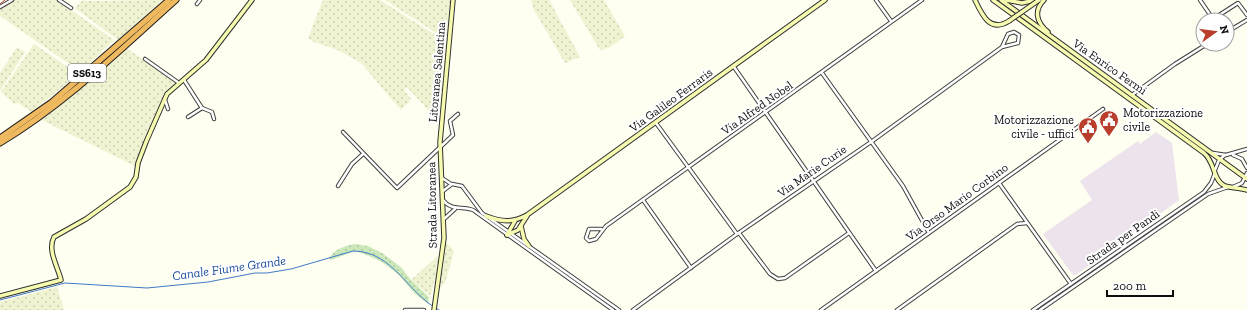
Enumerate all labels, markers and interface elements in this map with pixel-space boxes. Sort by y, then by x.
north arrow [1195,12,1235,52]
street label: Litoranea Salentina [426,21,448,123]
text: N [1217,24,1232,36]
street label: Via Enrico Fermi [1070,36,1150,98]
road number: SS613 [68,64,106,82]
street label: Via Galileo Ferraris [626,65,715,135]
street label: Via Alfred Nobel [718,78,795,138]
place label: Motorizzazione civile [1123,106,1203,134]
public building icon: Motorizzazione civile [1098,109,1120,137]
place label: Motorizzazione civile - uffici [994,113,1075,141]
public building icon: Motorizzazione civile - uffici [1077,116,1099,144]
street label: Via Marie Curie [774,142,849,201]
street label: Via Orso Mario Corbino [902,160,1011,244]
street label: Strada Litoranea [424,161,440,248]
street label: Strada per Pandi [1084,206,1163,267]
water label: Canale Fiume Grande [171,253,287,283]
scale bar [1107,272,1173,298]
text: 200 m [1113,279,1147,293]

